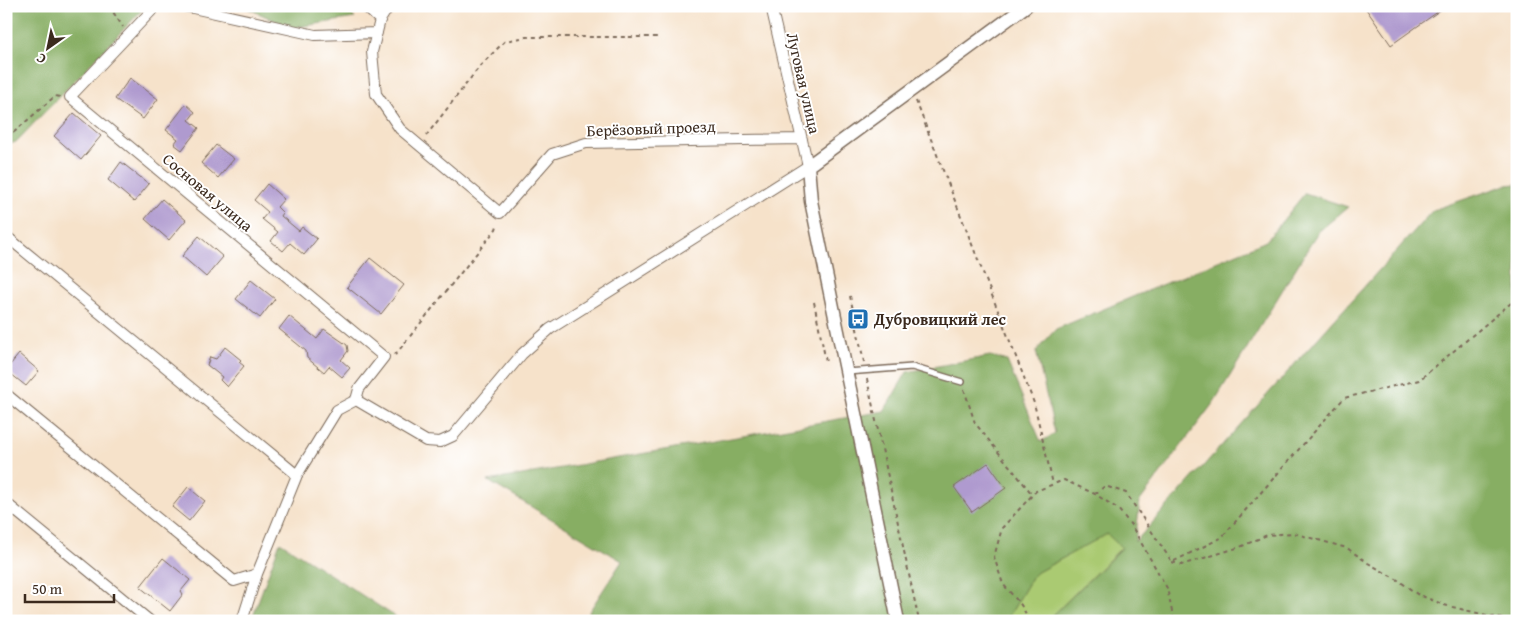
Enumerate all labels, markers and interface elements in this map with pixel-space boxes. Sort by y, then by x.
north arrow [22,22,72,72]
street label: Луговая улица [781,30,827,136]
text: С [32,48,50,69]
street label: Берёзовый проезд [586,114,716,142]
street label: Сосновая улица [158,147,259,237]
bus stop icon: Дубровицкий лес [846,307,870,331]
place label: Дубровицкий лес [873,307,1007,331]
scale bar [25,572,114,604]
text: 50 m [32,578,63,599]

